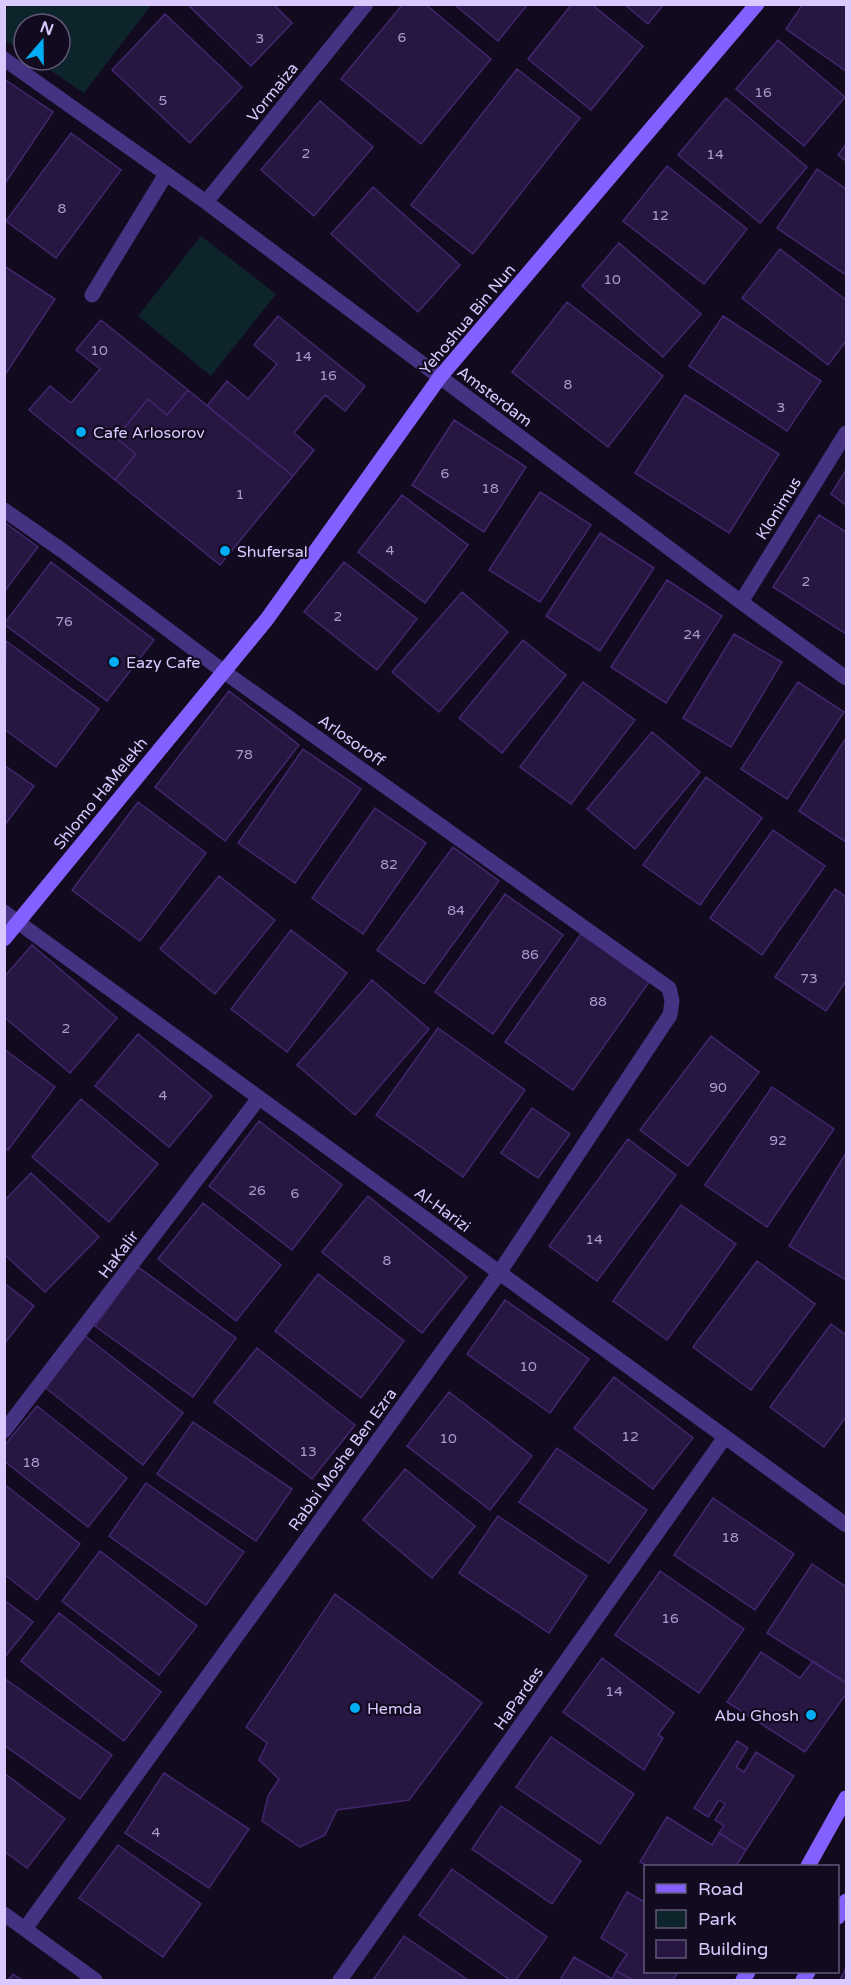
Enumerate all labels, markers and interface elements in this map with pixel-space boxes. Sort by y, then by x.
north arrow [12,12,72,72]
text: N [37,17,56,40]
house number: 6 [398,29,407,46]
house number: 3 [256,30,264,47]
street label: Vormaiza [243,59,303,126]
house number: 16 [754,84,772,101]
house number: 5 [159,92,167,109]
house number: 2 [302,145,310,162]
house number: 14 [706,146,724,163]
house number: 8 [58,200,67,217]
house number: 12 [651,207,669,224]
street label: Yehoshua Bin Nun [415,260,520,379]
house number: 10 [603,271,621,288]
house number: 10 [90,342,108,359]
house number: 14 [294,348,312,365]
street label: Amsterdam [453,362,536,432]
house number: 16 [319,367,337,384]
house number: 8 [564,376,573,393]
house number: 3 [777,399,785,416]
place label: Cafe Arlosorov [93,423,205,443]
marker: Cafe Arlosorov [74,425,88,439]
house number: 6 [441,465,450,482]
street label: Klonimus [752,473,806,544]
house number: 18 [481,480,499,497]
house number: 1 [236,486,244,503]
place label: Shufersal [237,542,308,562]
house number: 4 [386,542,395,559]
marker: Shufersal [218,544,232,558]
house number: 2 [802,573,810,590]
house number: 2 [334,608,342,625]
house number: 76 [55,613,73,630]
house number: 24 [683,626,701,643]
place label: Eazy Cafe [126,653,200,673]
marker: Eazy Cafe [107,655,121,669]
street label: Arlosoroff [314,711,389,771]
street label: Shlomo HaMelekh [49,734,152,854]
house number: 78 [235,746,253,763]
house number: 82 [380,856,398,873]
house number: 84 [447,902,465,919]
house number: 86 [521,946,539,963]
house number: 73 [800,970,818,987]
house number: 88 [589,993,607,1010]
house number: 2 [62,1020,70,1037]
house number: 90 [709,1079,727,1096]
house number: 4 [159,1087,168,1104]
house number: 92 [769,1132,787,1149]
house number: 26 [248,1182,266,1199]
street label: Al-Harizi [410,1183,474,1237]
house number: 6 [291,1185,300,1202]
street label: HaKalir [94,1226,144,1282]
house number: 14 [585,1231,603,1248]
house number: 8 [383,1252,392,1269]
house number: 10 [519,1358,537,1375]
street label: Rabbi Moshe Ben Ezra [284,1384,401,1535]
house number: 12 [621,1428,639,1445]
house number: 10 [439,1430,457,1447]
house number: 13 [299,1443,317,1460]
house number: 18 [22,1454,40,1471]
house number: 18 [721,1529,739,1546]
house number: 16 [661,1610,679,1627]
street label: HaPardes [490,1663,548,1734]
house number: 14 [605,1683,623,1700]
place label: Hemda [367,1699,422,1719]
marker: Hemda [348,1701,362,1715]
place label: Abu Ghosh [714,1706,799,1726]
marker: Abu Ghosh [804,1708,818,1722]
house number: 4 [152,1824,161,1841]
legend [644,1865,839,1973]
text: Road [698,1878,743,1900]
text: Park [698,1908,737,1930]
text: Building [698,1938,768,1960]

